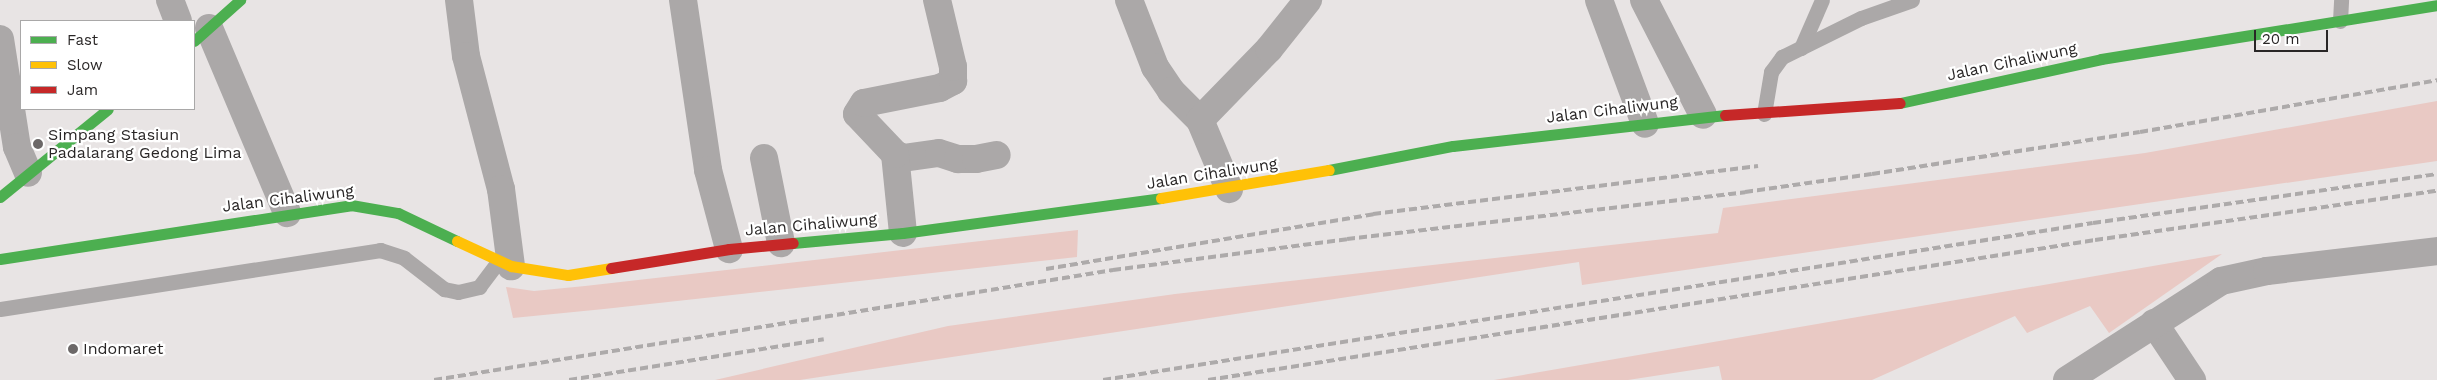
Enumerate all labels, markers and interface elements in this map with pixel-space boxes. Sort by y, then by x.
legend [20,20,195,110]
scale bar [2257,20,2331,52]
text: 20 m [2262,30,2300,48]
text: Fast [67,31,98,49]
street label: Jalan Cihaliwung [1945,39,2079,85]
text: Slow [67,56,103,74]
text: Jam [67,81,98,99]
street label: Jalan Cihaliwung [1545,92,1679,128]
place label: Simpang Stasiun Padalarang Gedong Lima [48,125,242,163]
marker: Simpang Stasiun Padalarang Gedong Lima [32,138,44,150]
street label: Jalan Cihaliwung [1145,154,1279,194]
street label: Jalan Cihaliwung [221,181,355,217]
street label: Jalan Cihaliwung [744,210,878,240]
place label: Indomaret [83,339,163,359]
marker: Indomaret [67,343,79,355]

